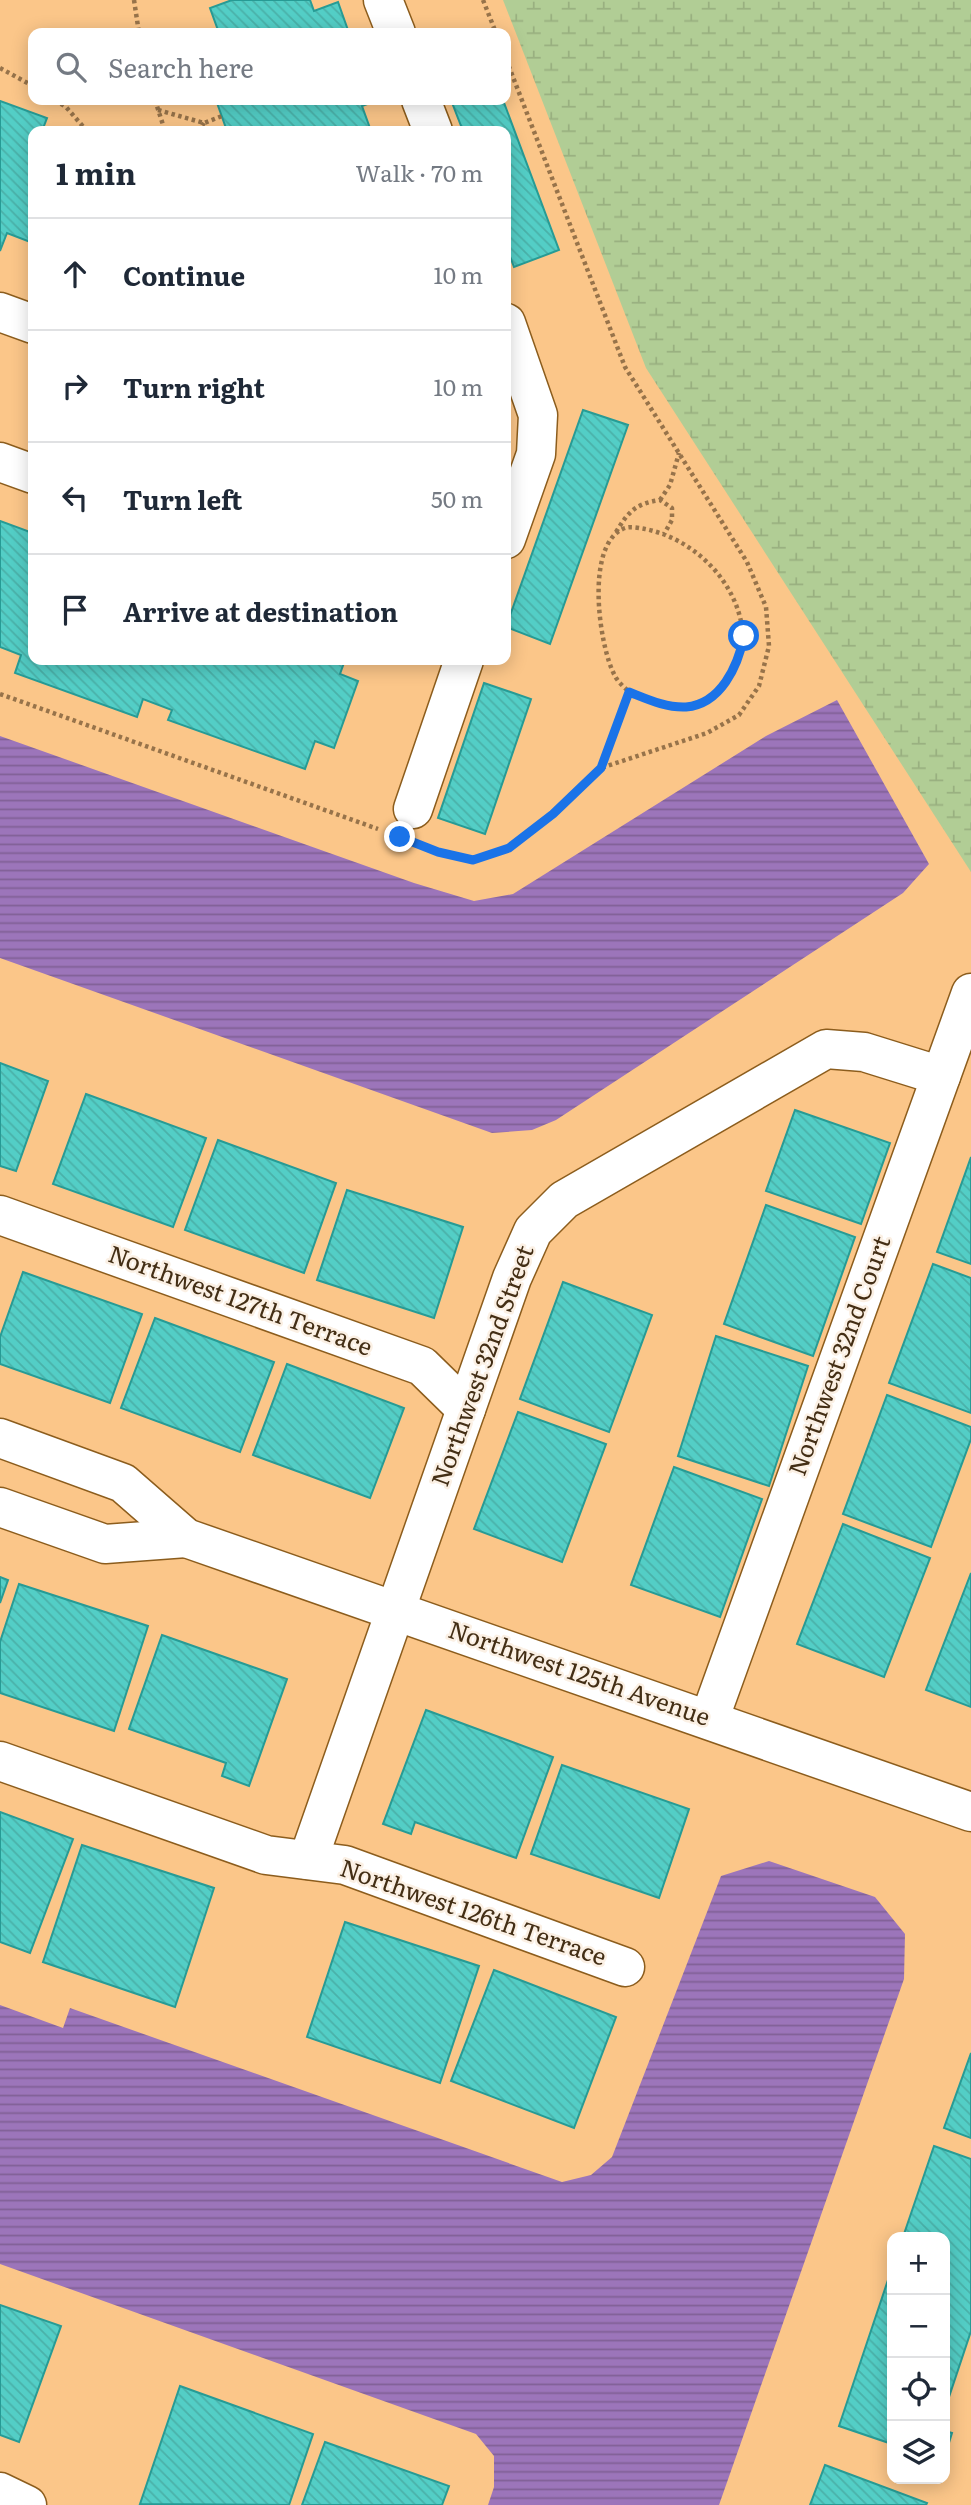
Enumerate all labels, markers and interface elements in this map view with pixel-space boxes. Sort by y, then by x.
search box [28,28,511,105]
text: Search here [108,47,254,86]
icon: search [52,48,90,86]
text: 1 min [56,150,136,194]
text: Walk · 70 m [355,155,483,189]
icon: ahead [56,255,94,293]
text: Continue [123,255,245,294]
text: 10 m [433,257,483,291]
icon: right [56,367,94,405]
text: Turn right [123,367,265,406]
text: 10 m [433,369,483,403]
icon: left [56,479,94,517]
text: Turn left [123,479,242,518]
text: 50 m [431,481,483,515]
icon: arrive [56,591,94,629]
text: Arrive at destination [123,591,398,630]
route start [728,620,759,651]
route end [384,821,415,852]
street label: Northwest 32nd Court [778,1230,897,1480]
street label: Northwest 127th Terrace [104,1235,378,1363]
street label: Northwest 32nd Street [421,1239,541,1491]
street label: Northwest 125th Avenue [444,1610,716,1733]
street label: Northwest 126th Terrace [336,1849,612,1973]
map controls [887,2232,950,2484]
button: + [887,2232,950,2295]
button: − [887,2295,950,2358]
button: locate [887,2358,950,2421]
button: layers [887,2421,950,2484]

